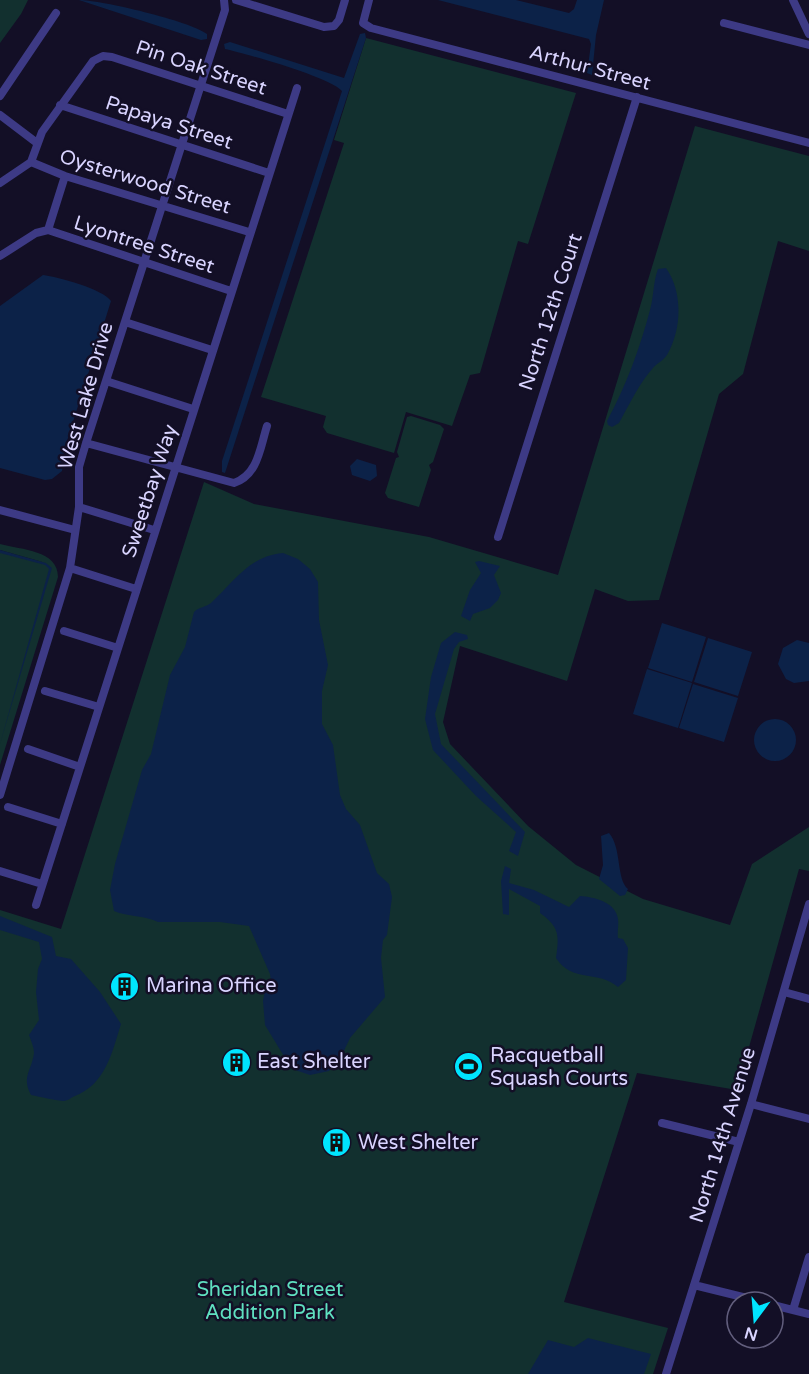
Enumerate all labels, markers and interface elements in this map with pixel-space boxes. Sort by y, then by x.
street label: Pin Oak Street [133,36,270,101]
street label: Arthur Street [527,40,654,96]
street label: Papaya Street [102,91,236,155]
street label: Oysterwood Street [56,145,234,220]
street label: Lyontree Street [71,211,218,279]
street label: North 12th Court [514,230,588,394]
street label: West Lake Drive [53,320,119,472]
street label: Sweetbay Way [117,421,183,561]
building icon: Marina Office [109,970,141,1002]
place label: Marina Office [146,974,277,998]
place label: Racquetball Squash Courts [490,1044,628,1091]
street label: North 14th Avenue [685,1044,761,1226]
building icon: East Shelter [220,1046,252,1078]
place label: East Shelter [257,1050,371,1074]
sports icon: Racquetball Squash Courts [453,1051,485,1083]
building icon: West Shelter [321,1127,353,1159]
place label: West Shelter [358,1131,478,1155]
park label: Sheridan Street Addition Park [197,1278,344,1325]
north arrow [725,1290,785,1350]
text: N [742,1322,760,1345]

